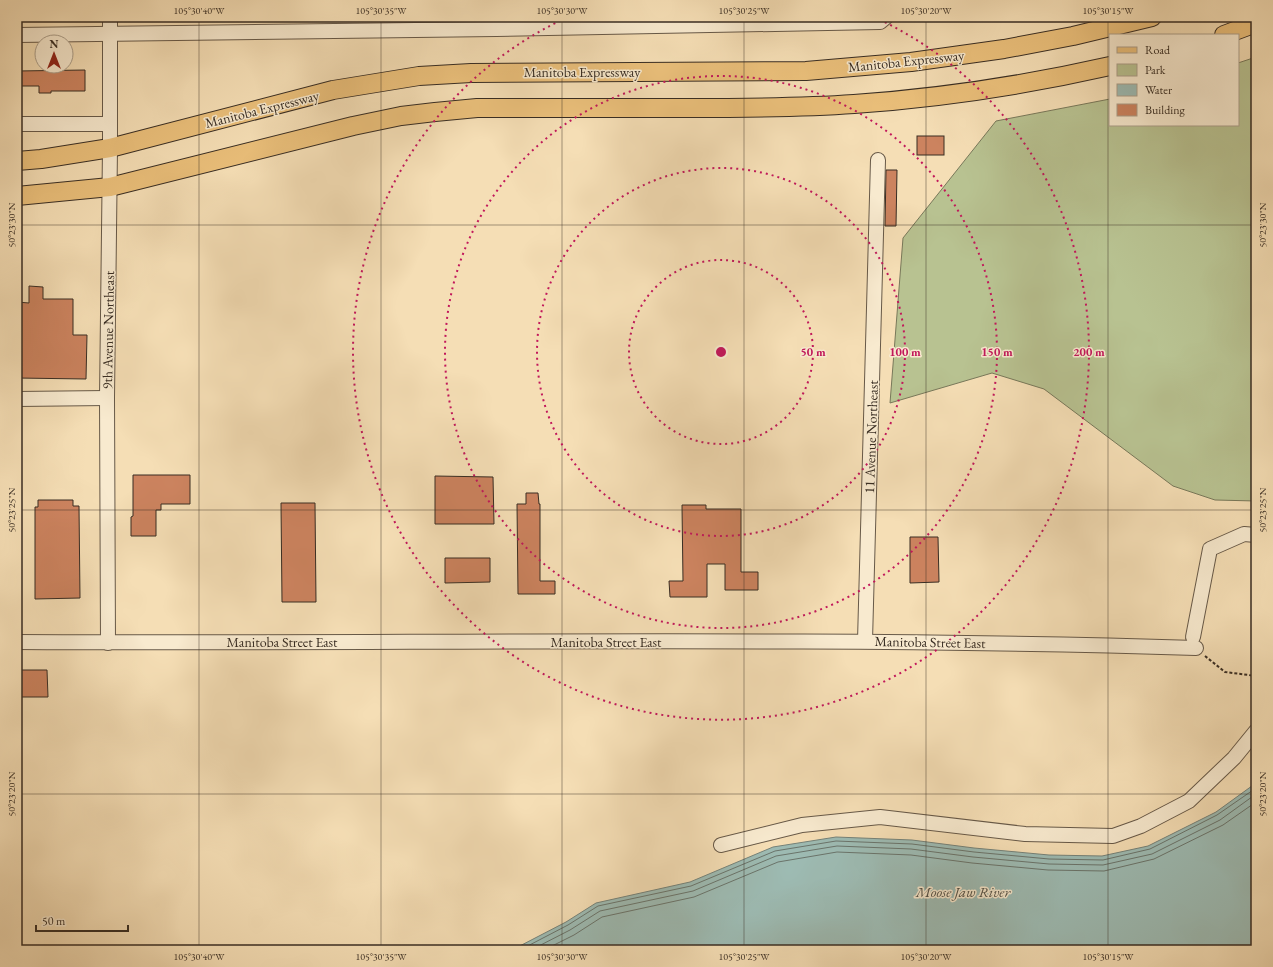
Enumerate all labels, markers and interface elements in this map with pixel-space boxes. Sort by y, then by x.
text: 105°30'40"W [174,4,225,17]
text: 105°30'35"W [356,4,407,17]
text: 105°30'30"W [537,4,588,17]
text: 105°30'25"W [719,4,770,17]
text: 105°30'20"W [901,4,952,17]
text: 105°30'15"W [1083,4,1134,17]
north arrow [34,34,74,74]
legend [1109,34,1239,126]
text: N [50,37,59,51]
text: Road [1145,42,1171,58]
street label: Manitoba Expressway [847,46,966,76]
text: Park [1145,62,1166,78]
street label: Manitoba Expressway [524,63,641,81]
text: Water [1145,82,1172,98]
street label: Manitoba Expressway [203,86,322,132]
text: Building [1145,102,1186,118]
text: 50°23'30"N [5,202,18,247]
text: 50°23'30"N [1256,202,1269,247]
street label: 9th Avenue Northeast [98,270,118,389]
text: 50 m [800,344,826,360]
text: 100 m [889,344,921,360]
text: 150 m [981,344,1013,360]
text: 200 m [1073,344,1105,360]
centre of rings [714,345,728,359]
street label: 11 Avenue Northeast [860,379,882,494]
text: 50°23'25"N [5,487,18,532]
text: 50°23'25"N [1256,487,1269,532]
street label: Manitoba Street East [874,632,986,652]
street label: Manitoba Street East [227,633,338,651]
street label: Manitoba Street East [551,633,662,651]
text: 50°23'20"N [5,771,18,816]
text: 50°23'20"N [1256,771,1269,816]
water label: Moose Jaw River [915,882,1011,901]
scale bar [36,907,128,933]
text: 50 m [42,913,66,929]
text: 105°30'40"W [174,950,225,963]
text: 105°30'35"W [356,950,407,963]
text: 105°30'30"W [537,950,588,963]
text: 105°30'25"W [719,950,770,963]
text: 105°30'20"W [901,950,952,963]
text: 105°30'15"W [1083,950,1134,963]

